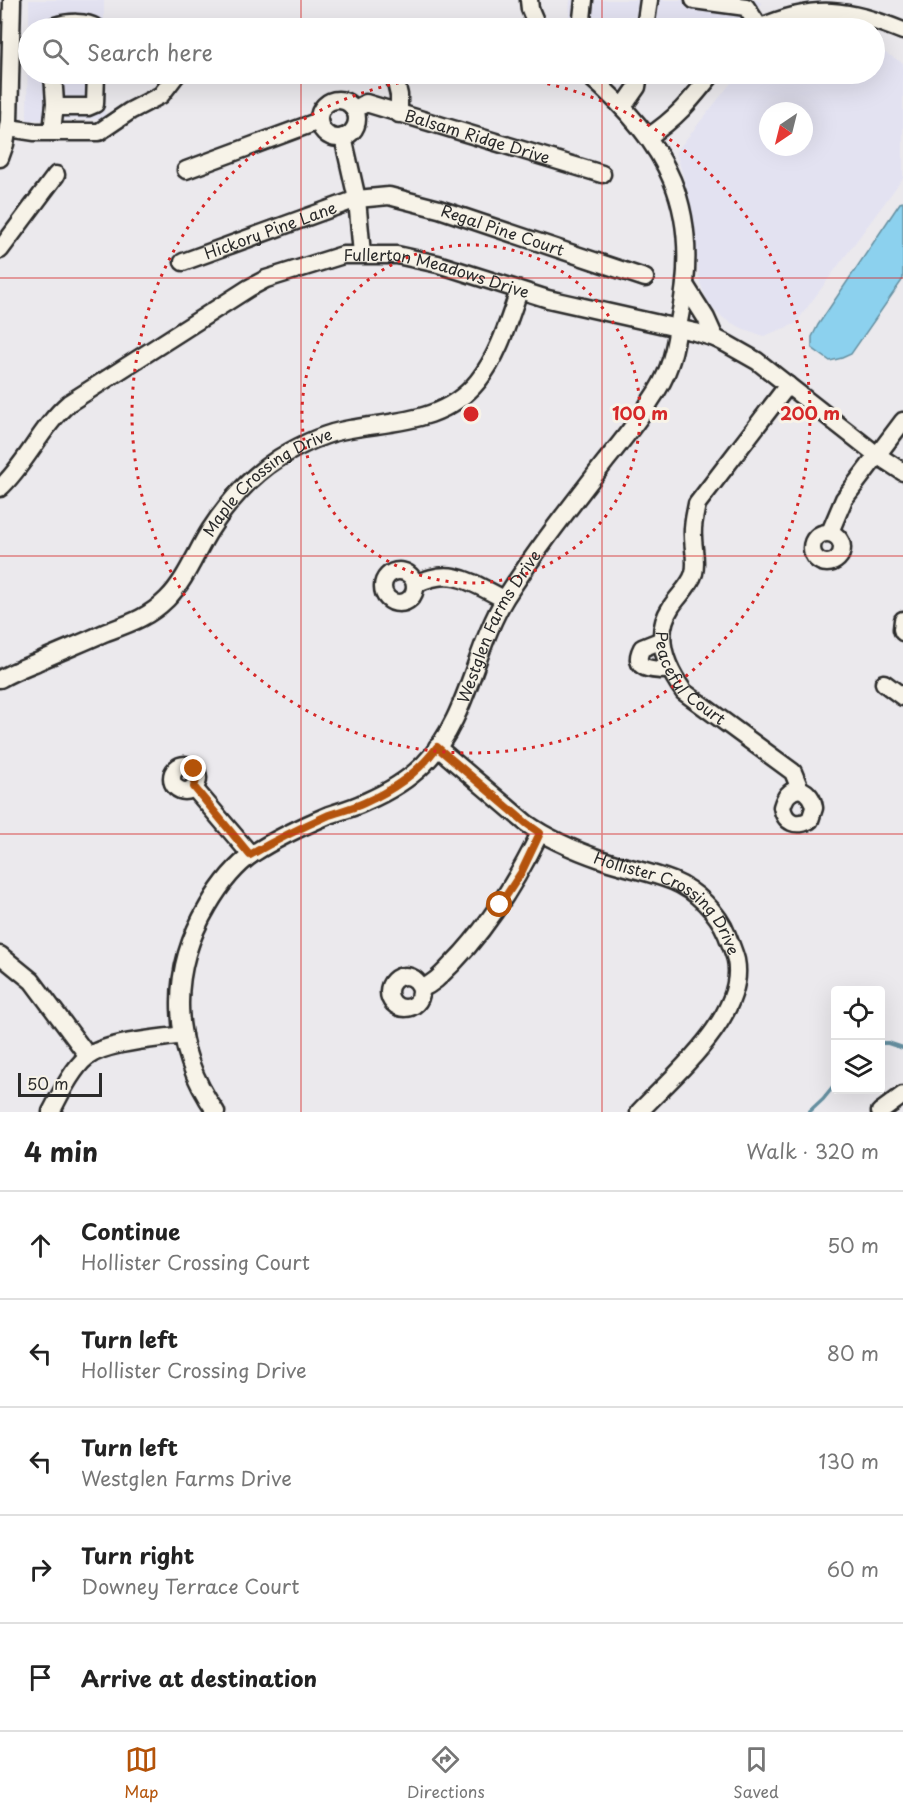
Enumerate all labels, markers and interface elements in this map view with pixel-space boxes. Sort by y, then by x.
search box [18,18,885,84]
icon: search [39,35,72,68]
text: Search here [87,35,213,68]
street label: Balsam Ridge Drive [402,102,553,169]
north arrow [759,102,813,156]
street label: Hickory Pine Lane [201,194,340,264]
street label: Regal Pine Court [438,198,568,261]
street label: Fullerton Meadows Drive [343,241,533,303]
text: 100 m [612,399,668,426]
text: 200 m [780,399,840,426]
centre of rings [461,404,481,424]
street label: Maple Crossing Drive [196,421,335,541]
street label: Westglen Farms Drive [450,544,546,706]
street label: Peaceful Court [651,631,732,730]
route end [180,755,206,781]
street label: Hollister Crossing Drive [591,845,747,958]
route start [486,891,512,917]
map controls [831,986,885,1094]
button: locate [831,986,885,1040]
button: layers [831,1040,885,1094]
scale bar [18,1070,102,1098]
text: 50 m [27,1071,68,1095]
text: 4 min [24,1132,98,1171]
text: Walk · 320 m [746,1136,879,1166]
text: Continue [81,1214,180,1247]
icon: ahead [24,1229,57,1262]
text: 50 m [827,1230,879,1260]
text: Hollister Crossing Court [81,1247,310,1277]
text: Turn left [81,1322,178,1355]
icon: left [24,1337,57,1370]
text: 80 m [827,1338,879,1368]
text: Hollister Crossing Drive [81,1355,307,1385]
text: Turn left [81,1430,178,1463]
icon: left [24,1445,57,1478]
text: 130 m [819,1446,879,1476]
text: Westglen Farms Drive [81,1463,292,1493]
text: Turn right [81,1538,194,1571]
icon: right [24,1553,57,1586]
text: 60 m [827,1554,879,1584]
text: Downey Terrace Court [81,1571,299,1601]
icon: arrive [24,1661,57,1694]
text: Arrive at destination [81,1661,317,1694]
tab: Map [124,1743,158,1803]
tab: Directions [407,1743,485,1803]
tab: Saved [733,1743,779,1803]

